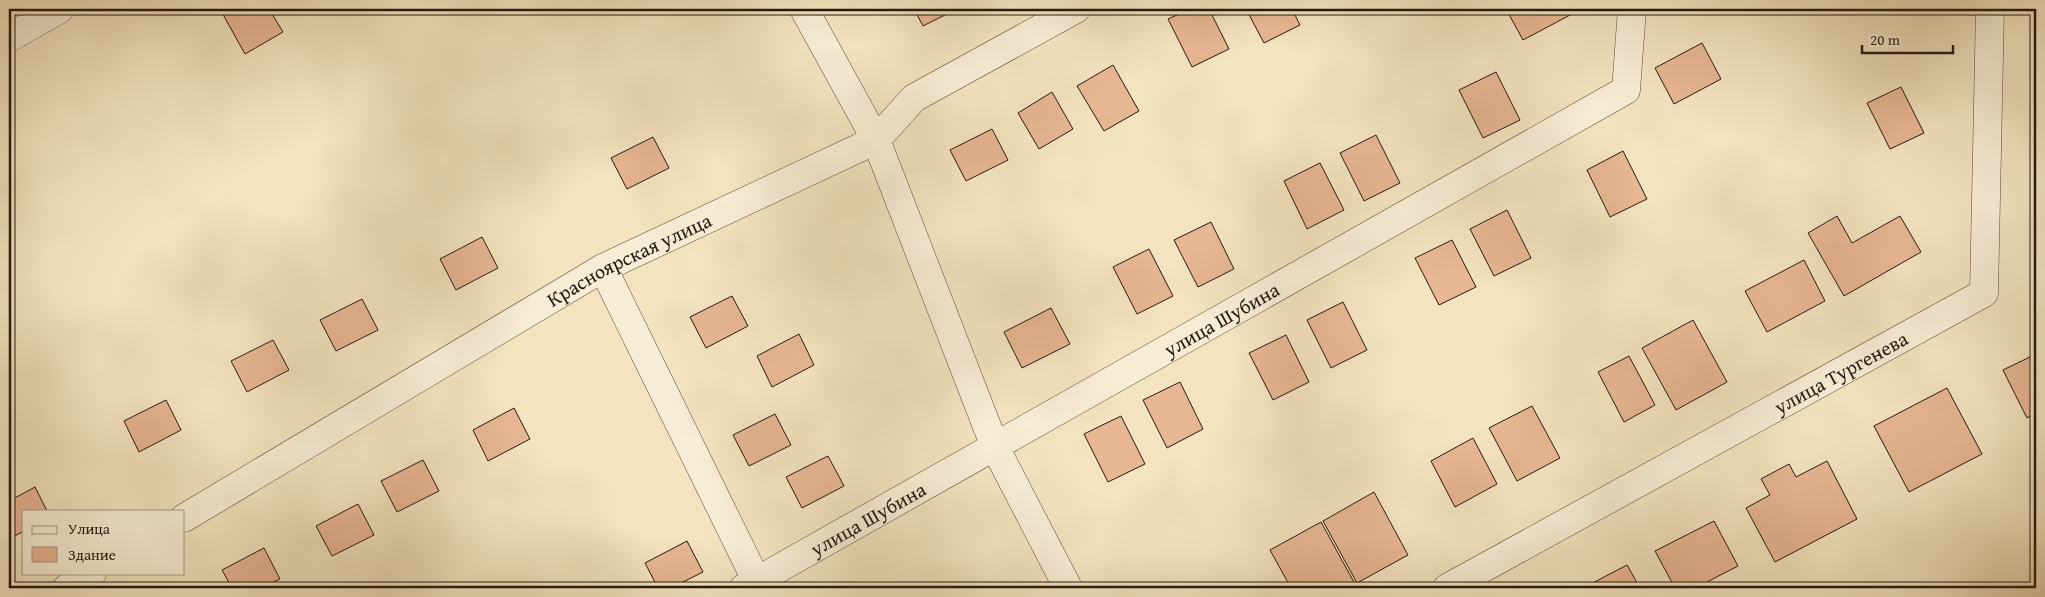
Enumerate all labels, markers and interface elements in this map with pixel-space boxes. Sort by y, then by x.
scale bar [1862,22,1954,54]
text: 20 m [1870,29,1901,50]
street label: Красноярская улица [541,205,716,313]
street label: улица Шубина [1157,274,1285,363]
street label: улица Тургенева [1767,323,1913,421]
street label: улица Шубина [804,474,931,563]
legend [22,510,185,574]
text: Улица [68,518,111,539]
text: Здание [68,544,116,565]

